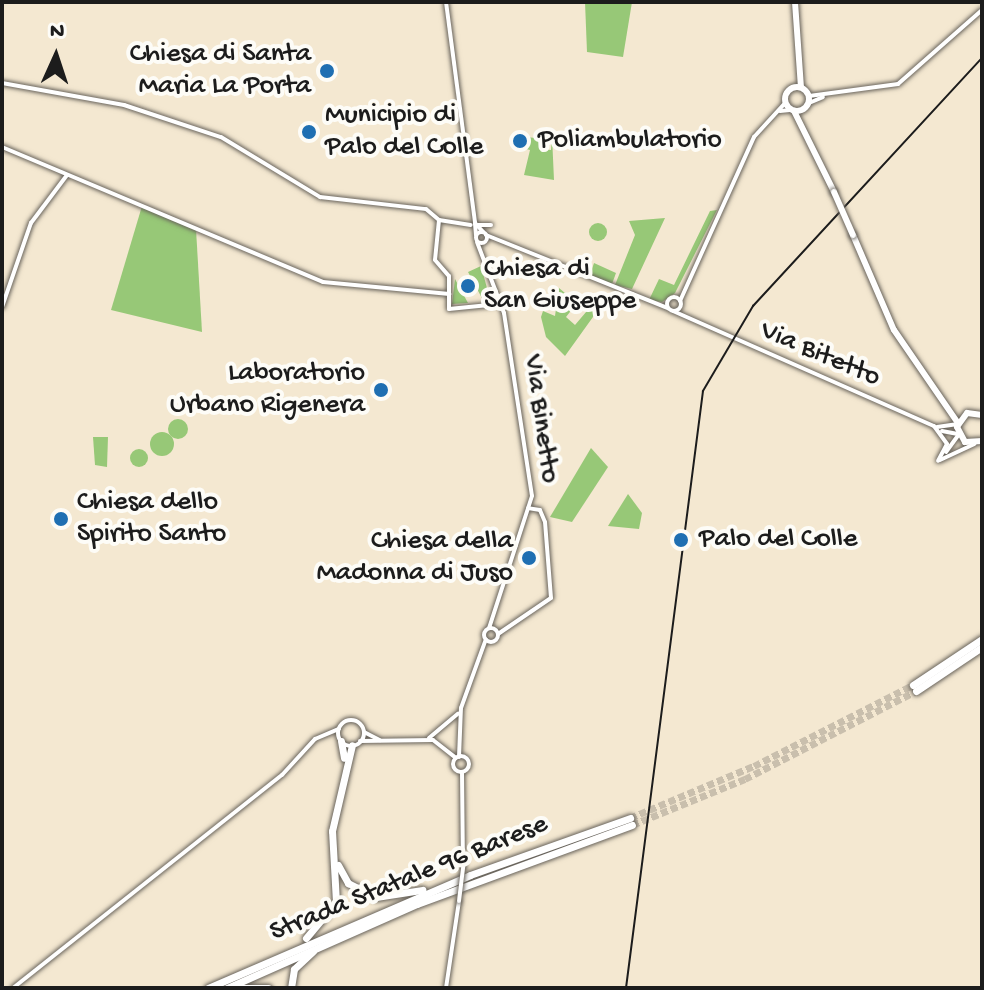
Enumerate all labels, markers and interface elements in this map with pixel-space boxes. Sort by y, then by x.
north arrow [16,16,96,96]
text: N [49,19,65,45]
place label: Chiesa di Santa Maria La Porta [130,38,311,104]
marker: Chiesa di Santa Maria La Porta [318,62,336,80]
place label: Municipio di Palo del Colle [325,99,483,165]
marker: Municipio di Palo del Colle [300,123,318,141]
place label: Poliambulatorio [538,124,722,158]
marker: Poliambulatorio [509,130,531,152]
place label: Chiesa di San Giuseppe [484,253,636,319]
marker: Chiesa di San Giuseppe [459,277,477,295]
street label: Via Bitetto [755,315,885,395]
street label: Via Binetto [514,353,566,485]
place label: Laboratorio Urbano Rigenera [170,357,365,423]
marker: Laboratorio Urbano Rigenera [372,381,390,399]
place label: Chiesa dello Spirito Santo [77,486,226,552]
marker: Chiesa dello Spirito Santo [52,510,70,528]
place label: Palo del Colle [699,523,857,557]
place label: Chiesa della Madonna di Juso [316,525,513,591]
marker: Palo del Colle [670,529,692,551]
marker: Chiesa della Madonna di Juso [520,549,538,567]
street label: Strada Statale 96 Barese [265,808,553,950]

